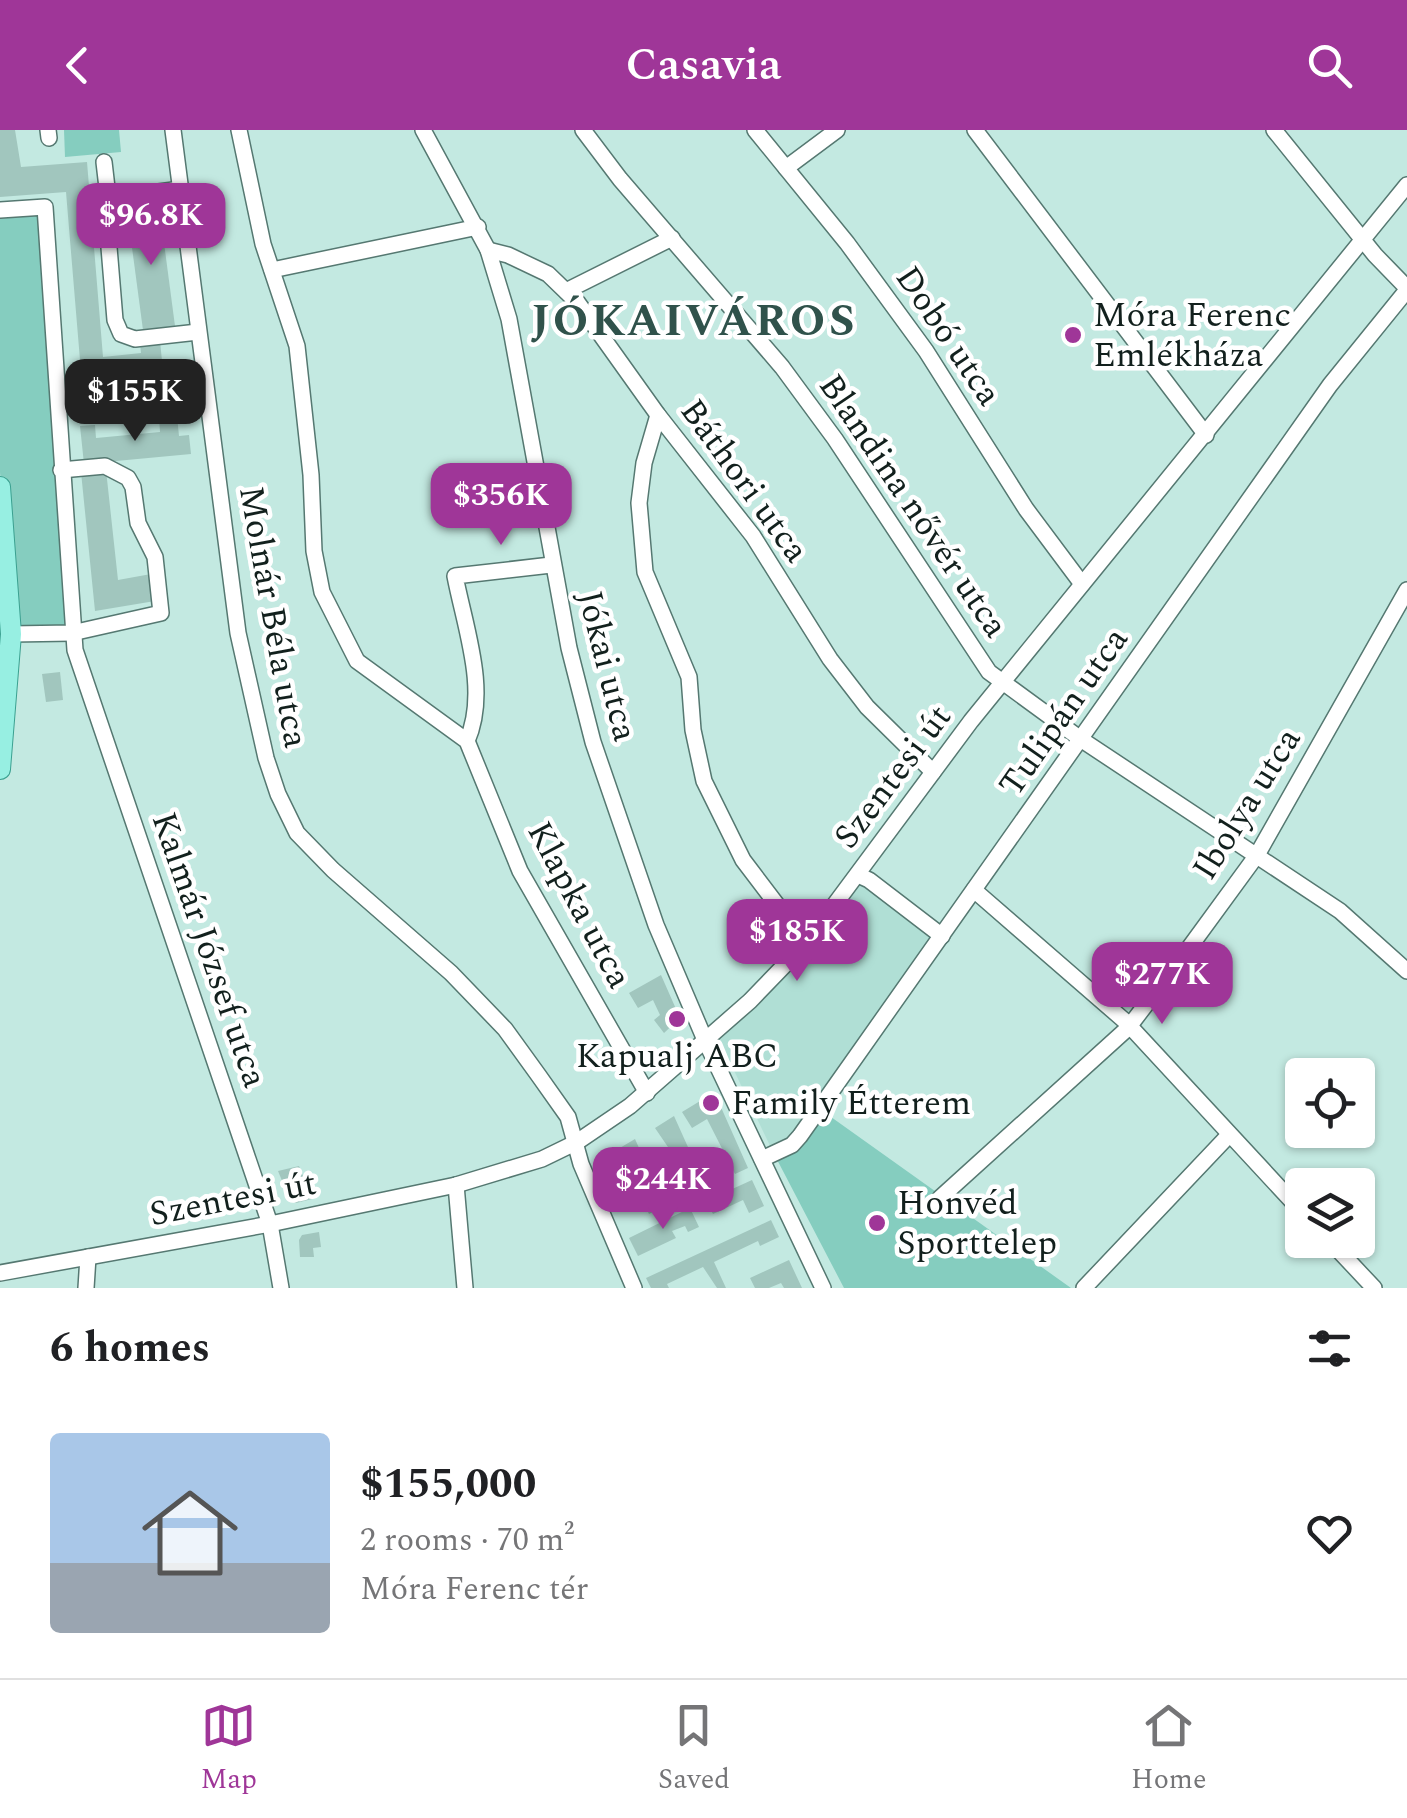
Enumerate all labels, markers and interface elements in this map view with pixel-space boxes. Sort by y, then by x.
text: Casavia [625,31,782,100]
icon: back [50,38,105,93]
icon: search [1302,38,1357,93]
pin: $96.8K [70,183,232,268]
text: $96.8K [98,191,204,240]
street label: Dobó utca [882,255,1014,417]
district label: JÓKAIVÁROS [531,287,857,356]
place label: Móra Ferenc Emlékháza [1093,289,1291,382]
marker: Móra Ferenc Emlékháza [1062,324,1084,346]
pin: $155K [65,359,205,444]
street label: Blandina nővér utca [805,363,1021,649]
text: $155K [87,367,183,416]
street label: Báthori utca [666,388,822,574]
pin: $356K [431,463,571,548]
text: $356K [453,471,549,520]
street label: Molnár Béla utca [224,482,322,752]
street label: Jókai utca [563,585,651,747]
street label: Tulipán utca [986,616,1142,808]
street label: Szentesi út [821,694,965,860]
street label: Ibolya utca [1179,717,1315,891]
street label: Kalmár József utca [137,805,281,1095]
street label: Klapka utca [513,812,645,998]
pin: $185K [727,899,867,984]
text: $185K [749,907,845,956]
pin: $277K [1092,942,1232,1027]
text: $277K [1114,950,1210,999]
marker: Kapualj ABC [666,1008,688,1030]
place label: Kapualj ABC [576,1030,778,1083]
map controls [1285,1058,1375,1258]
button: locate [1285,1058,1375,1148]
place label: Family Étterem [731,1077,971,1130]
marker: Family Étterem [700,1092,722,1114]
pin: $244K [593,1147,733,1232]
text: $244K [615,1155,711,1204]
street label: Szentesi út [145,1157,321,1241]
button: layers [1285,1168,1375,1258]
place label: Honvéd Sporttelep [897,1177,1057,1270]
marker: Honvéd Sporttelep [866,1212,888,1234]
text: 6 homes [50,1317,210,1380]
icon: filters [1302,1321,1357,1376]
text: $155,000 [360,1453,536,1516]
icon: home [130,1473,250,1593]
icon: heart [1302,1506,1357,1561]
text: 2 rooms · 70 m² [360,1516,574,1565]
text: Móra Ferenc tér [360,1565,588,1614]
tab: Map [201,1698,257,1801]
tab: Saved [658,1698,730,1801]
tab: Home [1131,1698,1206,1801]

